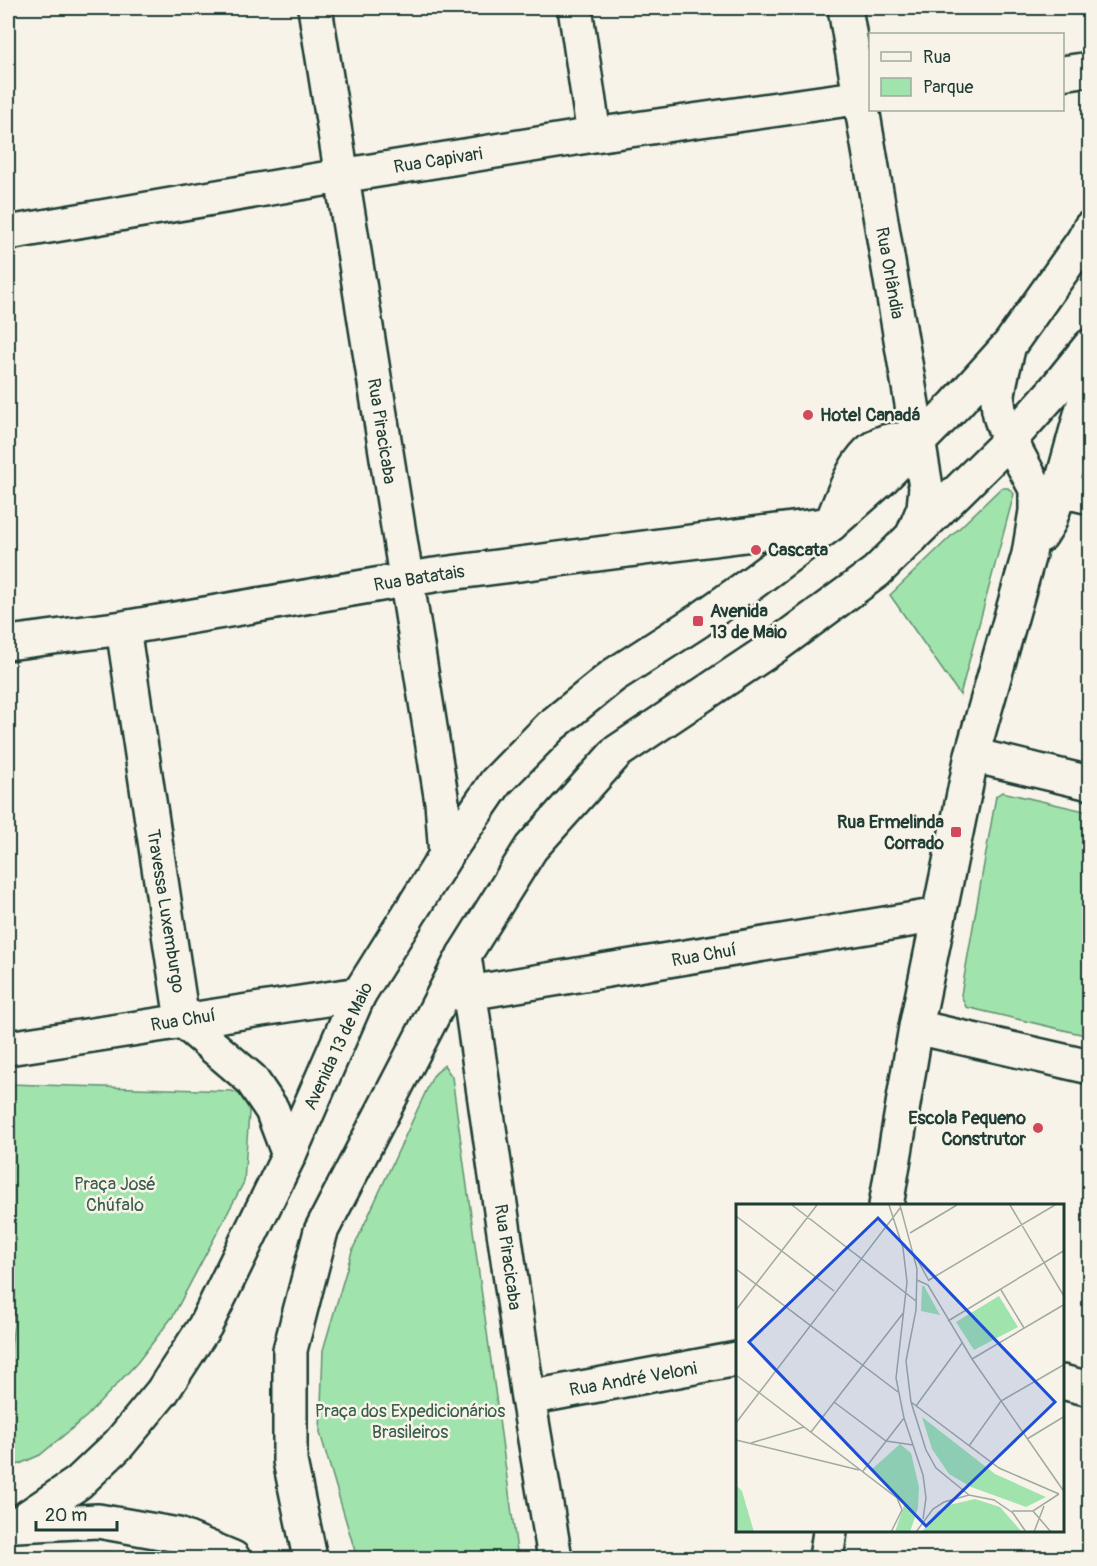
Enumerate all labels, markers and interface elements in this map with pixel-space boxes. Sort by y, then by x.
legend [869,33,1064,111]
text: Rua [923,46,951,69]
text: Parque [923,76,973,99]
street label: Rua Capivari [392,142,484,179]
street label: Rua Orlândia [870,225,909,321]
street label: Rua Piracicaba [362,377,401,486]
place label: Hotel Canadá [820,404,921,427]
marker: Hotel Canadá [801,408,815,422]
place label: Cascata [768,539,829,562]
marker: Cascata [749,543,763,557]
street label: Rua Batatais [372,560,466,597]
place label: Avenida 13 de Maio [710,600,787,644]
marker: Avenida 13 de Maio [691,614,705,628]
place label: Rua Ermelinda Corrado [837,811,945,855]
marker: Rua Ermelinda Corrado [949,825,963,839]
street label: Travessa Luxemburgo [141,828,190,995]
street label: Rua Chuí [670,938,738,972]
street label: Avenida 13 de Maio [299,978,378,1114]
street label: Rua Chuí [149,1004,217,1037]
place label: Escola Pequeno Construtor [908,1107,1027,1151]
marker: Escola Pequeno Construtor [1031,1121,1045,1135]
park label: Praça José Chúfalo [74,1173,156,1217]
street label: Rua Piracicaba [489,1203,526,1312]
inset map [736,1204,1064,1533]
street label: Rua André Veloni [567,1357,699,1402]
park label: Praça dos Expedicionários Brasileiros [315,1400,505,1444]
scale bar [36,1494,117,1532]
text: 20 m [45,1504,87,1527]

